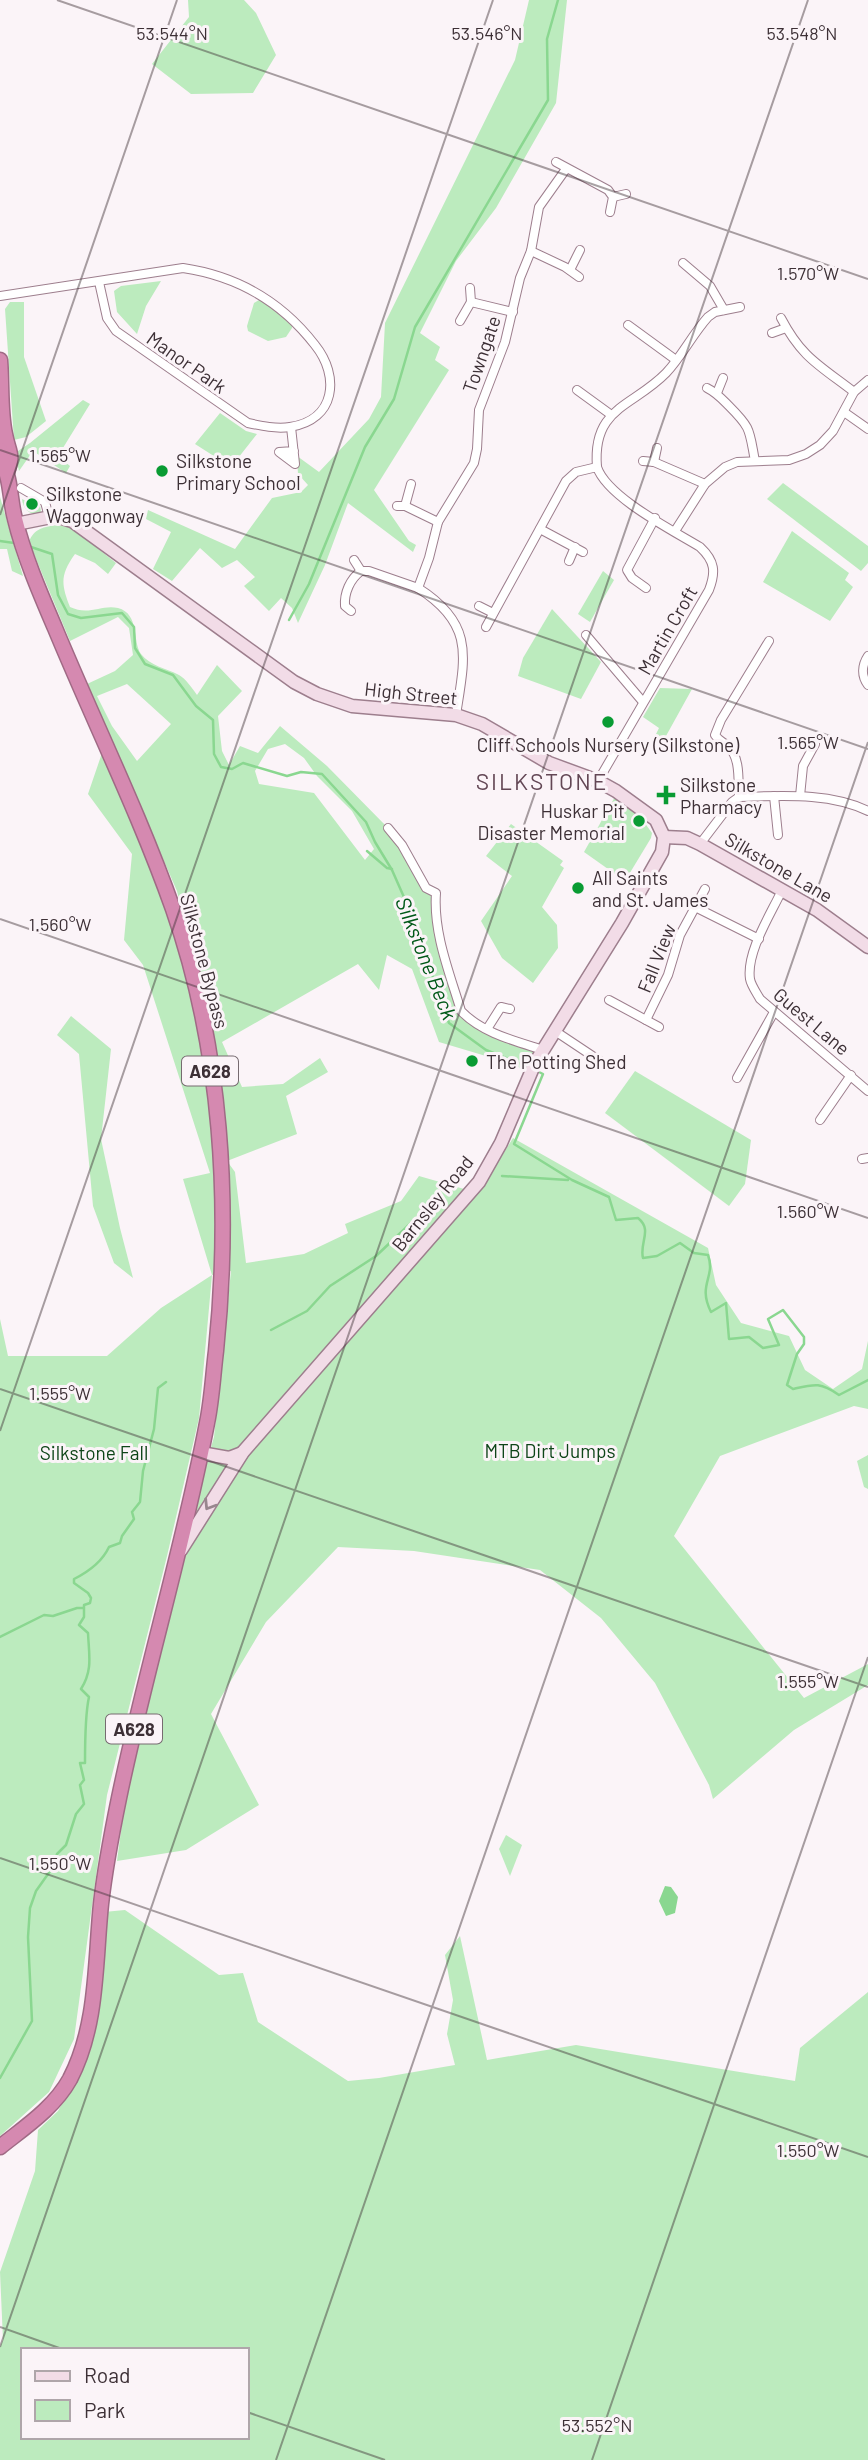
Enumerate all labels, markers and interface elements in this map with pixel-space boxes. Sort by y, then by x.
text: 53.544°N [136,22,208,44]
text: 53.546°N [452,22,523,44]
text: 53.548°N [766,22,838,44]
text: 1.570°W [777,262,839,284]
street label: Towngate [457,312,505,396]
street label: Manor Park [143,326,231,398]
text: 1.565°W [29,444,91,466]
place label: Silkstone Primary School [176,449,301,494]
marker: Silkstone Primary School [154,463,170,479]
place label: Silkstone Waggonway [46,482,144,527]
marker: Silkstone Waggonway [24,496,40,512]
street label: Martin Croft [632,582,702,678]
street label: High Street [363,677,459,709]
marker: Cliff Schools Nursery (Silkstone) [600,714,616,730]
text: 1.565°W [777,731,839,753]
place label: Cliff Schools Nursery (Silkstone) [477,733,740,756]
district label: SILKSTONE [476,767,608,795]
place label: Silkstone Pharmacy [680,773,762,818]
marker: Silkstone Pharmacy [658,787,674,803]
place label: Huskar Pit Disaster Memorial [477,799,625,844]
marker: Huskar Pit Disaster Memorial [631,813,647,829]
street label: Silkstone Lane [721,827,837,907]
place label: All Saints and St. James [592,866,708,911]
marker: All Saints and St. James [570,880,586,896]
street label: Silkstone Bypass [176,891,234,1031]
water label: Silkstone Beck [391,893,463,1024]
text: 1.560°W [29,913,92,935]
street label: Fall View [632,920,680,996]
street label: Guest Lane [769,983,855,1059]
place label: The Potting Shed [486,1050,627,1073]
marker: The Potting Shed [464,1053,480,1069]
road number: A628 [182,1056,238,1086]
street label: Barnsley Road [386,1150,478,1256]
text: 1.560°W [777,1200,840,1222]
text: 1.555°W [29,1382,91,1404]
park label: MTB Dirt Jumps [484,1439,616,1462]
park label: Silkstone Fall [40,1441,148,1464]
one-way arrow [204,1497,217,1510]
text: 1.555°W [777,1670,839,1692]
road number: A628 [106,1714,162,1744]
text: 1.550°W [29,1852,92,1874]
text: 1.550°W [777,2139,840,2161]
legend [21,2348,248,2439]
text: Road [84,2362,130,2387]
text: Park [84,2397,125,2422]
text: 53.552°N [562,2414,632,2436]

